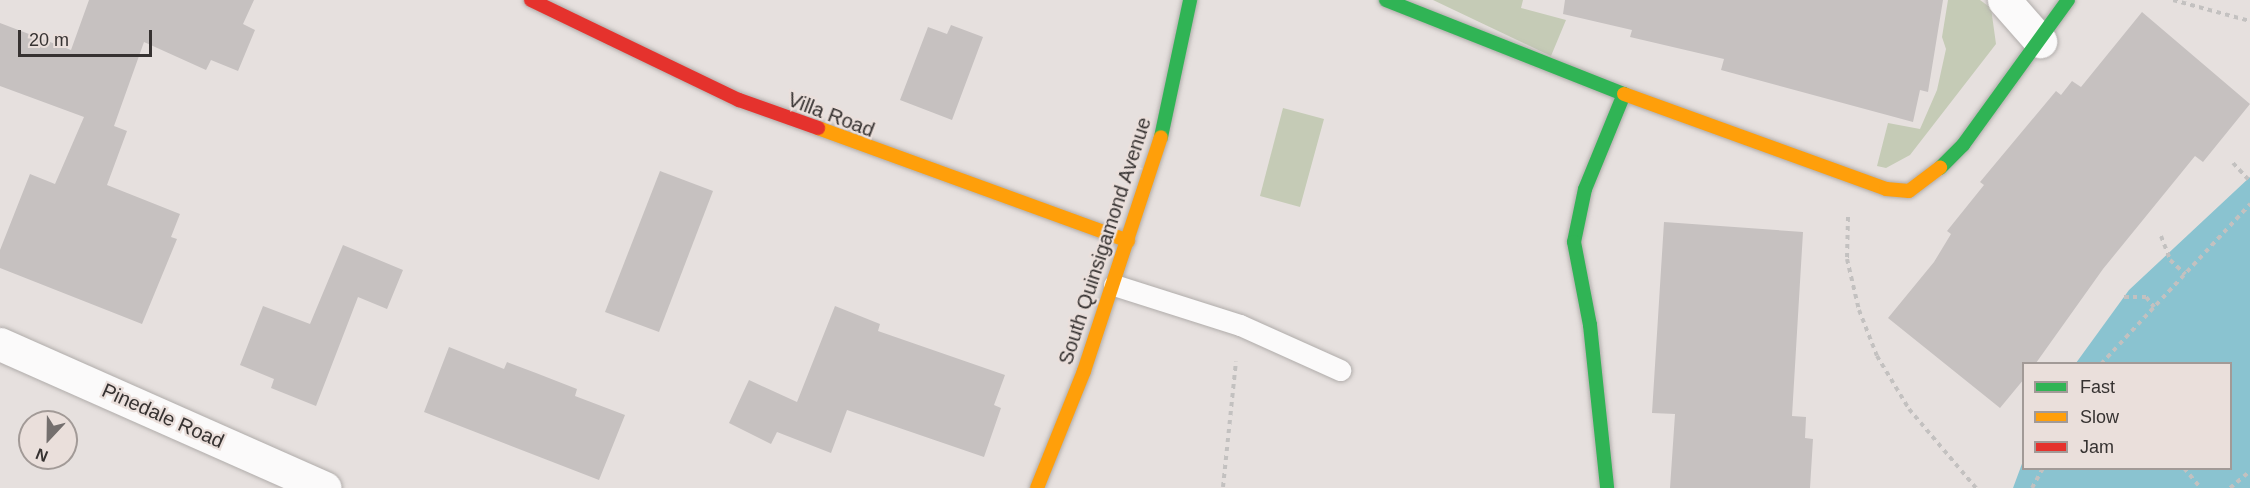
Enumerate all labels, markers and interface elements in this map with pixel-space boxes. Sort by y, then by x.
scale bar [21,18,154,56]
text: 20 m [29,30,69,50]
street label: Villa Road [784,88,878,142]
street label: South Quinsigamond Avenue [1053,114,1157,368]
legend [2022,362,2232,470]
text: Fast [2080,377,2115,397]
street label: Pinedale Road [98,378,228,454]
text: Slow [2080,407,2119,427]
north arrow [18,410,78,470]
text: Jam [2080,437,2114,457]
text: N [33,445,50,465]

